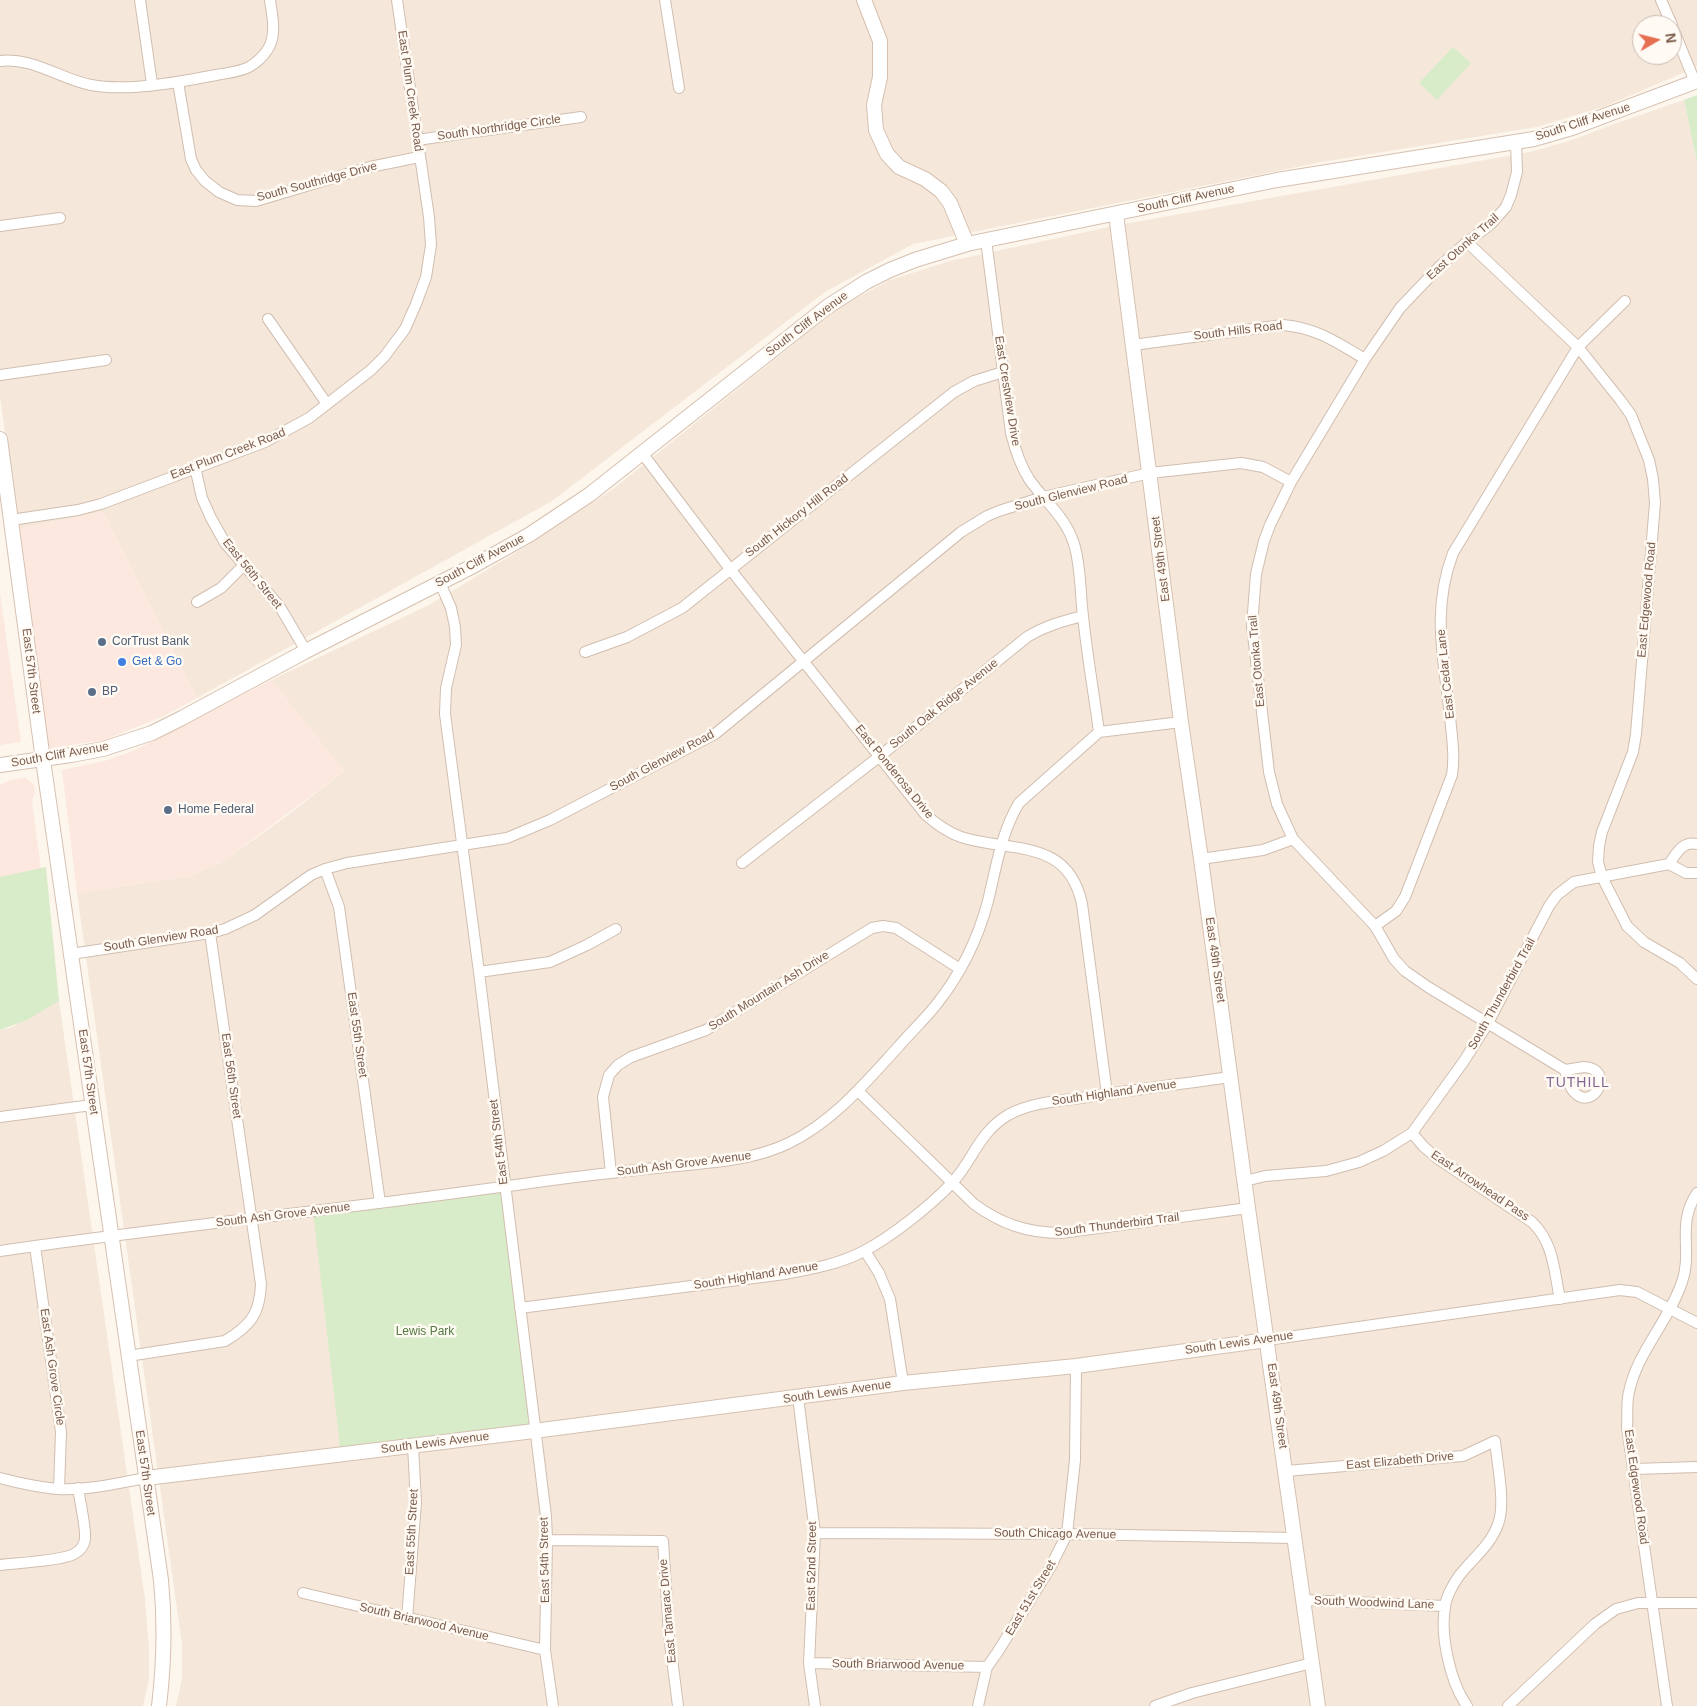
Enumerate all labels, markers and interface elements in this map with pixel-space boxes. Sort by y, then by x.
north arrow [1632,15,1682,65]
street label: East Plum Creek Road [394,30,426,152]
text: N [1662,32,1679,44]
street label: South Cliff Avenue [1534,100,1632,144]
street label: South Northridge Circle [436,112,562,144]
street label: South Southridge Drive [255,159,379,205]
street label: South Cliff Avenue [1136,182,1236,216]
street label: East Otonka Trail [1424,211,1502,283]
street label: South Cliff Avenue [763,288,851,360]
street label: South Hills Road [1193,318,1283,344]
street label: East Crestview Drive [991,335,1023,447]
street label: East Plum Creek Road [168,425,288,483]
street label: South Hickory Hill Road [743,471,851,561]
street label: South Glenview Road [1013,472,1129,514]
street label: East 49th Street [1149,515,1173,603]
street label: South Cliff Avenue [433,531,527,591]
street label: East 56th Street [219,536,285,612]
street label: East Edgewood Road [1635,542,1659,658]
street label: East Otonka Trail [1246,614,1268,708]
street label: East 57th Street [19,627,43,715]
street label: East Cedar Lane [1434,628,1458,720]
place label: CorTrust Bank [112,635,189,649]
marker: CorTrust Bank [96,636,108,648]
place label: Get & Go [132,655,182,669]
marker: Get & Go [116,656,128,668]
street label: South Oak Ridge Avenue [887,656,1001,752]
place label: BP [102,685,118,699]
marker: BP [86,686,98,698]
street label: East Ponderosa Drive [852,722,936,822]
street label: South Glenview Road [607,727,717,795]
street label: South Cliff Avenue [10,739,110,771]
place label: Home Federal [178,803,254,817]
marker: Home Federal [162,804,174,816]
street label: East 49th Street [1202,916,1228,1004]
street label: South Glenview Road [103,923,219,955]
street label: South Thunderbird Trail [1465,936,1539,1052]
street label: South Mountain Ash Drive [706,948,832,1034]
street label: East 55th Street [344,991,370,1079]
street label: East 57th Street [75,1028,101,1116]
street label: East 56th Street [218,1032,244,1120]
district label: TUTHILL [1545,1075,1611,1091]
street label: South Highland Avenue [1051,1077,1177,1109]
street label: East 54th Street [487,1098,511,1186]
street label: East Arrowhead Pass [1428,1148,1532,1224]
street label: South Ash Grove Avenue [616,1149,752,1179]
street label: South Ash Grove Avenue [215,1200,351,1230]
street label: South Thunderbird Trail [1054,1210,1180,1240]
street label: South Highland Avenue [693,1259,819,1293]
street label: East Ash Grove Circle [37,1308,67,1426]
park label: Lewis Park [396,1325,454,1339]
street label: South Lewis Avenue [1184,1328,1294,1358]
street label: East 49th Street [1264,1362,1290,1450]
street label: South Lewis Avenue [782,1377,892,1407]
street label: East 57th Street [132,1429,158,1517]
street label: South Lewis Avenue [380,1429,490,1457]
street label: East Edgewood Road [1621,1429,1651,1545]
street label: East Elizabeth Drive [1346,1449,1454,1473]
street label: East 55th Street [403,1489,421,1575]
street label: East 54th Street [537,1517,553,1603]
street label: East 52nd Street [804,1521,820,1611]
street label: South Chicago Avenue [994,1526,1116,1542]
street label: East Tamarac Drive [656,1558,680,1664]
street label: East 51st Street [1003,1558,1059,1638]
street label: South Woodwind Lane [1314,1594,1434,1612]
street label: South Briarwood Avenue [358,1600,490,1644]
street label: South Briarwood Avenue [832,1657,964,1673]

